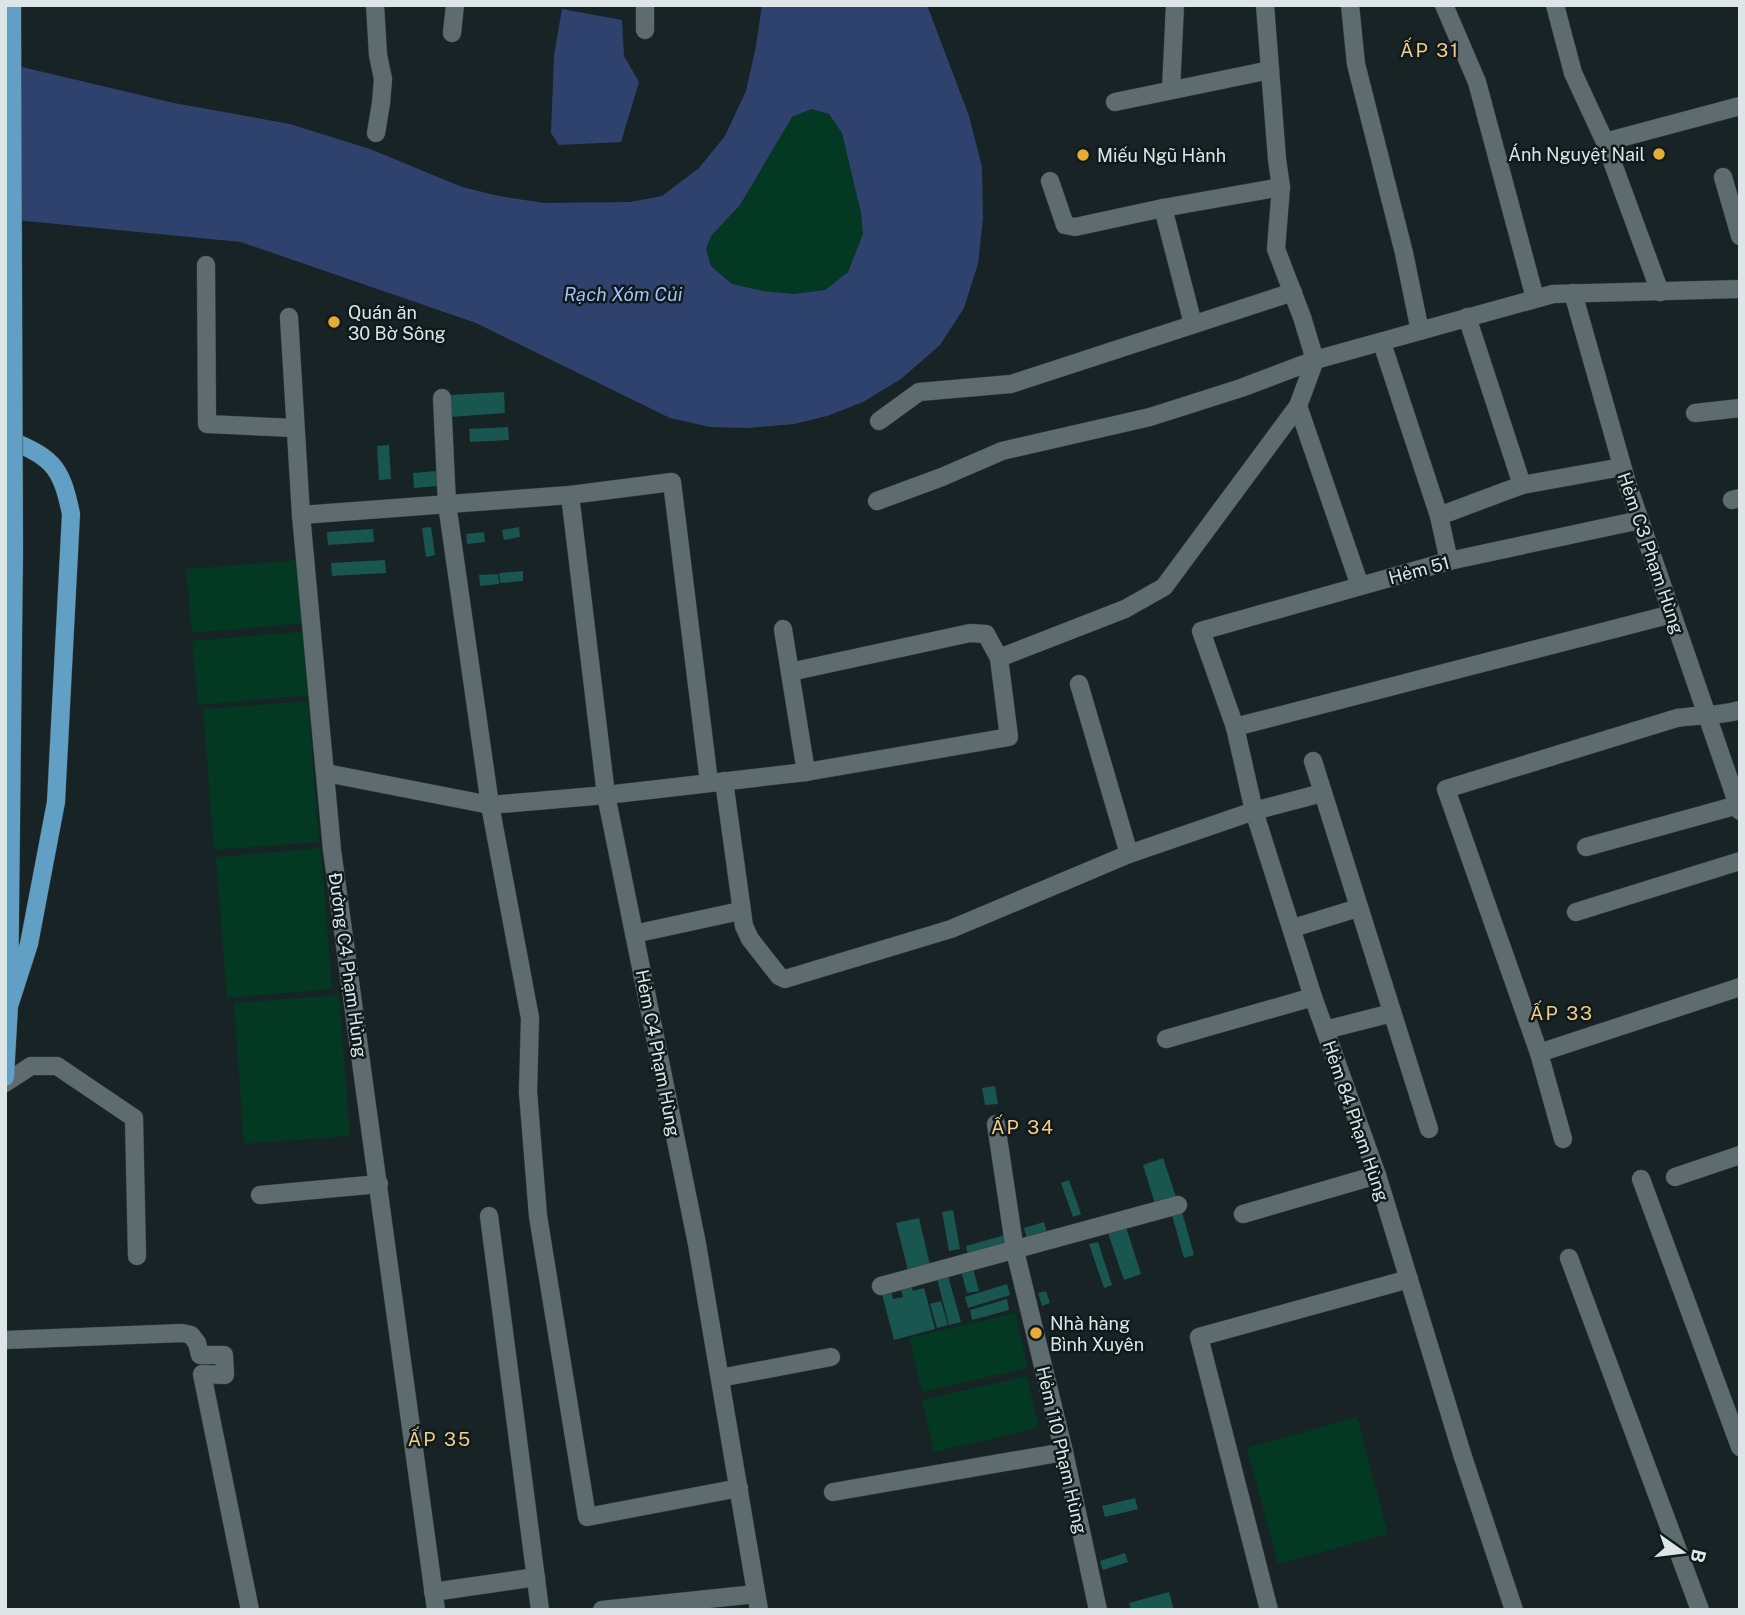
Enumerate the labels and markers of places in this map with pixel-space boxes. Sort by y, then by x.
place label: Ánh Nguyệt Nail [1508,143,1645,165]
place label: Miếu Ngũ Hành [1097,145,1226,166]
marker: Ánh Nguyệt Nail [1651,146,1667,162]
marker: Miếu Ngũ Hành [1075,147,1091,163]
place label: Quán ăn 30 Bờ Sông [348,302,446,344]
marker: Quán ăn 30 Bờ Sông [326,314,342,330]
place label: Nhà hàng Bình Xuyên [1050,1313,1144,1355]
marker: Nhà hàng Bình Xuyên [1028,1325,1044,1341]

